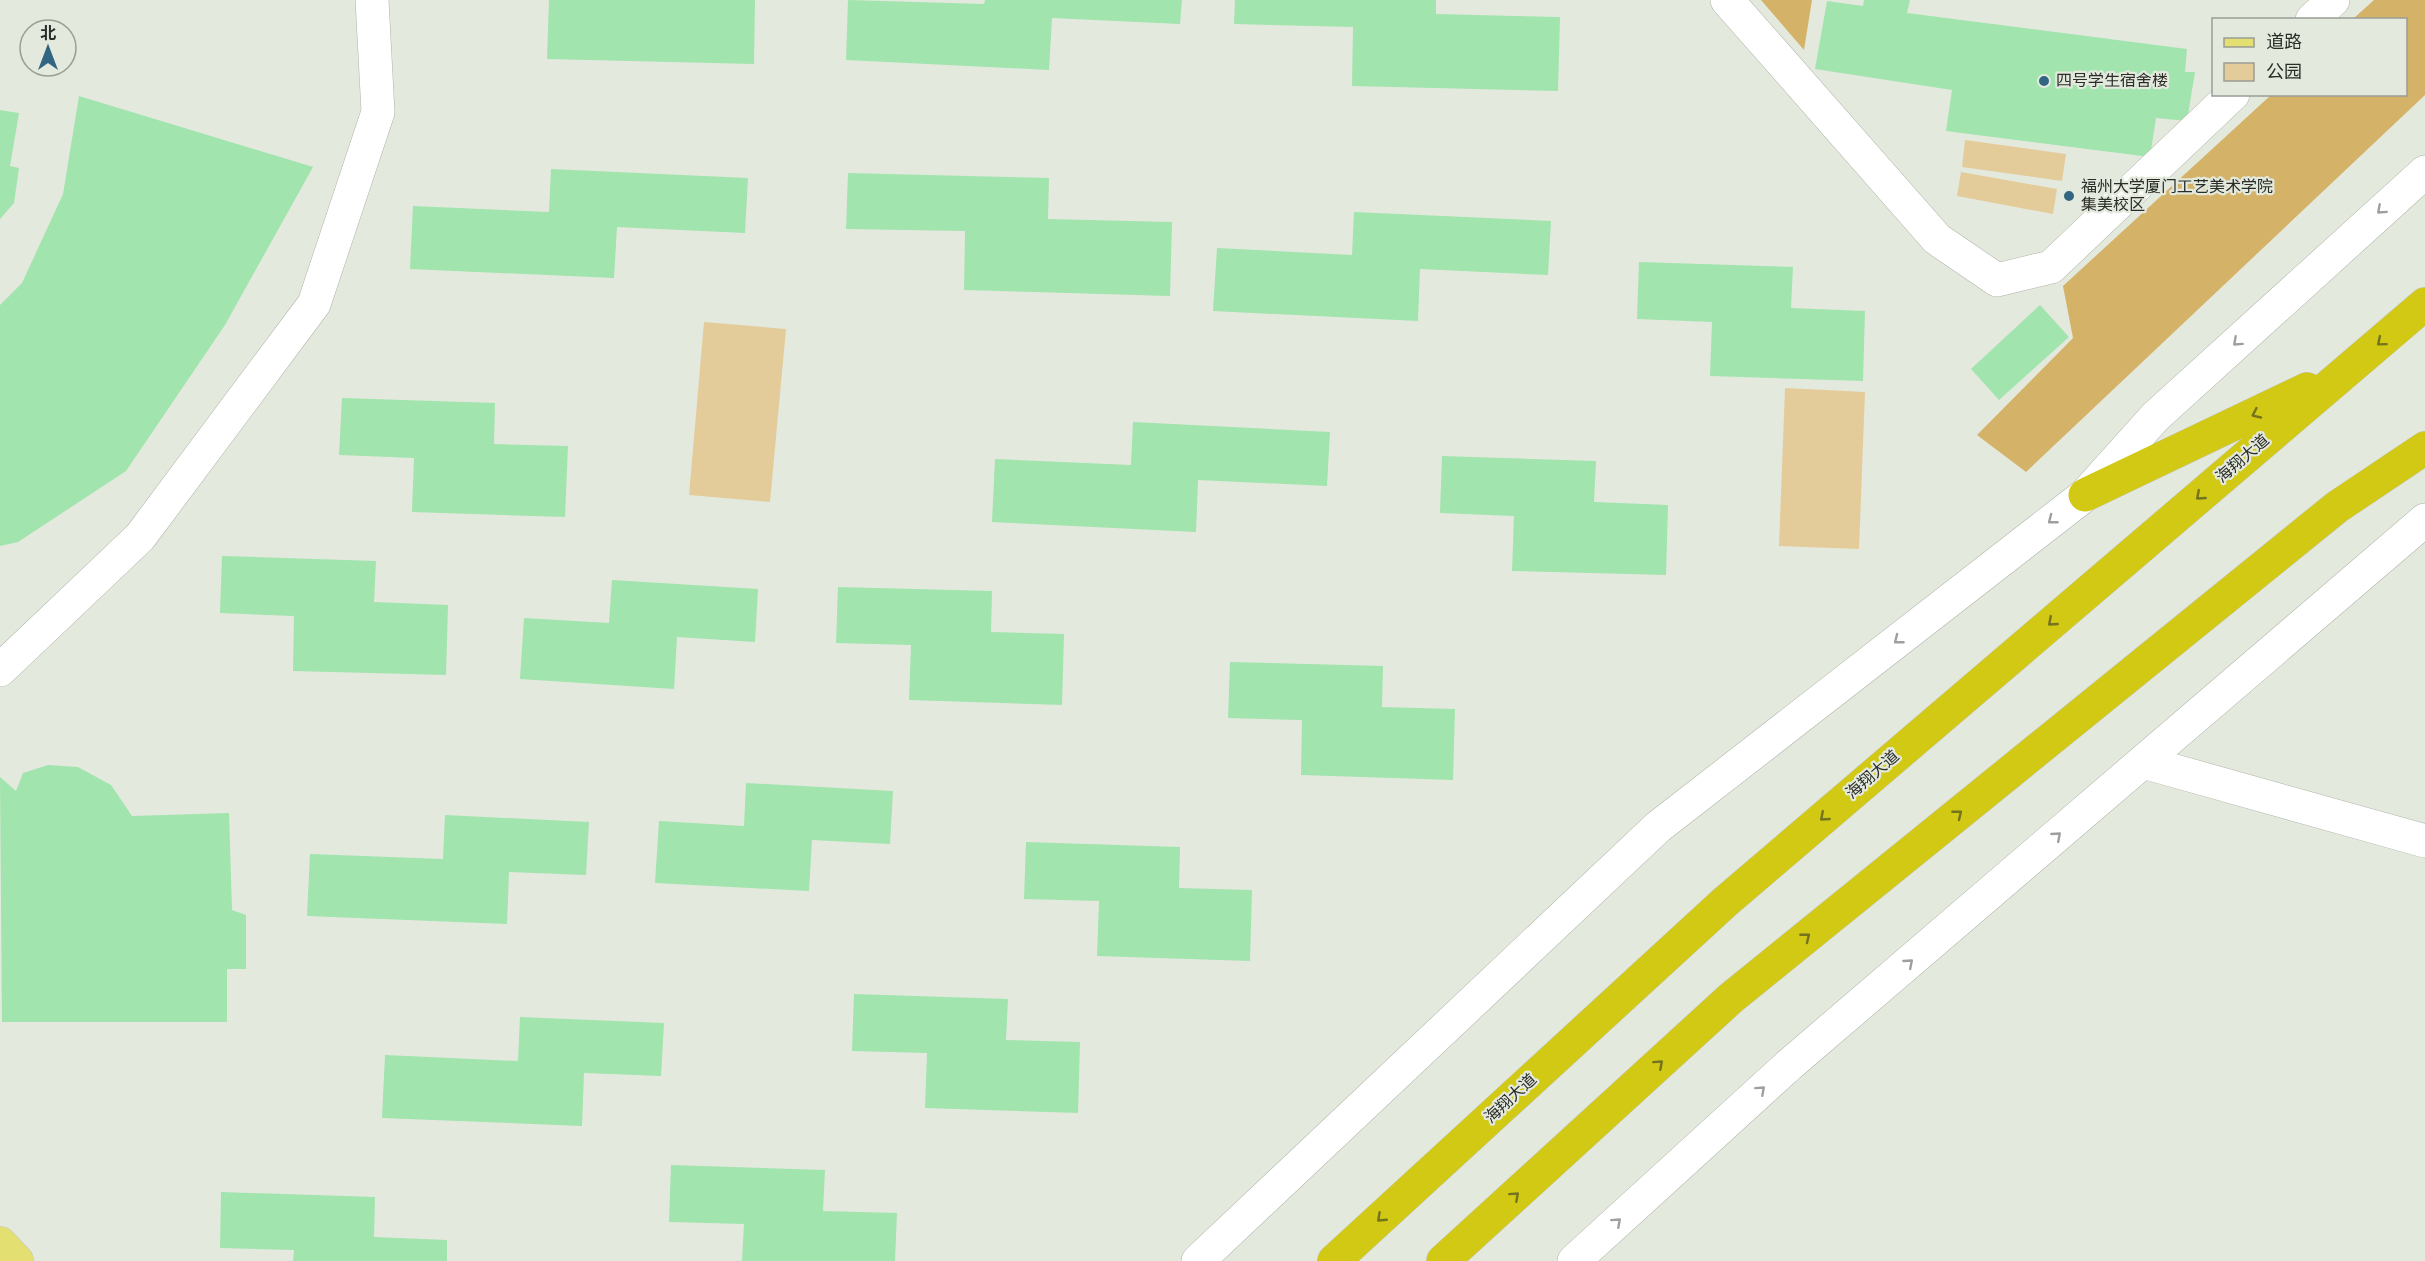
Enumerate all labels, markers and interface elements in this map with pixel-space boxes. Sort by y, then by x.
north arrow [18,18,78,78]
legend [2212,18,2407,96]
text: 北 [40,25,56,44]
text: 道路 [2266,32,2302,53]
text: 公园 [2266,62,2302,83]
place label: 四号学生宿舍楼 [2056,72,2168,91]
marker: 四号学生宿舍楼 [2037,74,2051,88]
place label: 福州大学厦门工艺美术学院 集美校区 [2081,178,2273,215]
marker: 福州大学厦门工艺美术学院 集美校区 [2062,189,2076,203]
one-way arrow [2378,203,2389,214]
one-way arrow [2376,334,2387,345]
one-way arrow [2234,335,2244,346]
one-way arrow [2251,406,2262,418]
street label: 海翔大道 [2213,431,2273,487]
one-way arrow [2196,488,2207,499]
one-way arrow [2047,513,2058,524]
one-way arrow [2048,615,2059,626]
one-way arrow [1894,633,1905,644]
street label: 海翔大道 [1843,747,1903,803]
one-way arrow [1820,810,1831,821]
one-way arrow [1951,811,1962,822]
one-way arrow [2050,832,2061,843]
one-way arrow [1800,934,1811,945]
one-way arrow [1902,959,1913,970]
one-way arrow [1652,1060,1662,1071]
street label: 海翔大道 [1481,1070,1541,1128]
one-way arrow [1755,1086,1765,1097]
one-way arrow [1507,1192,1518,1203]
one-way arrow [1377,1211,1387,1222]
one-way arrow [1610,1218,1621,1229]

